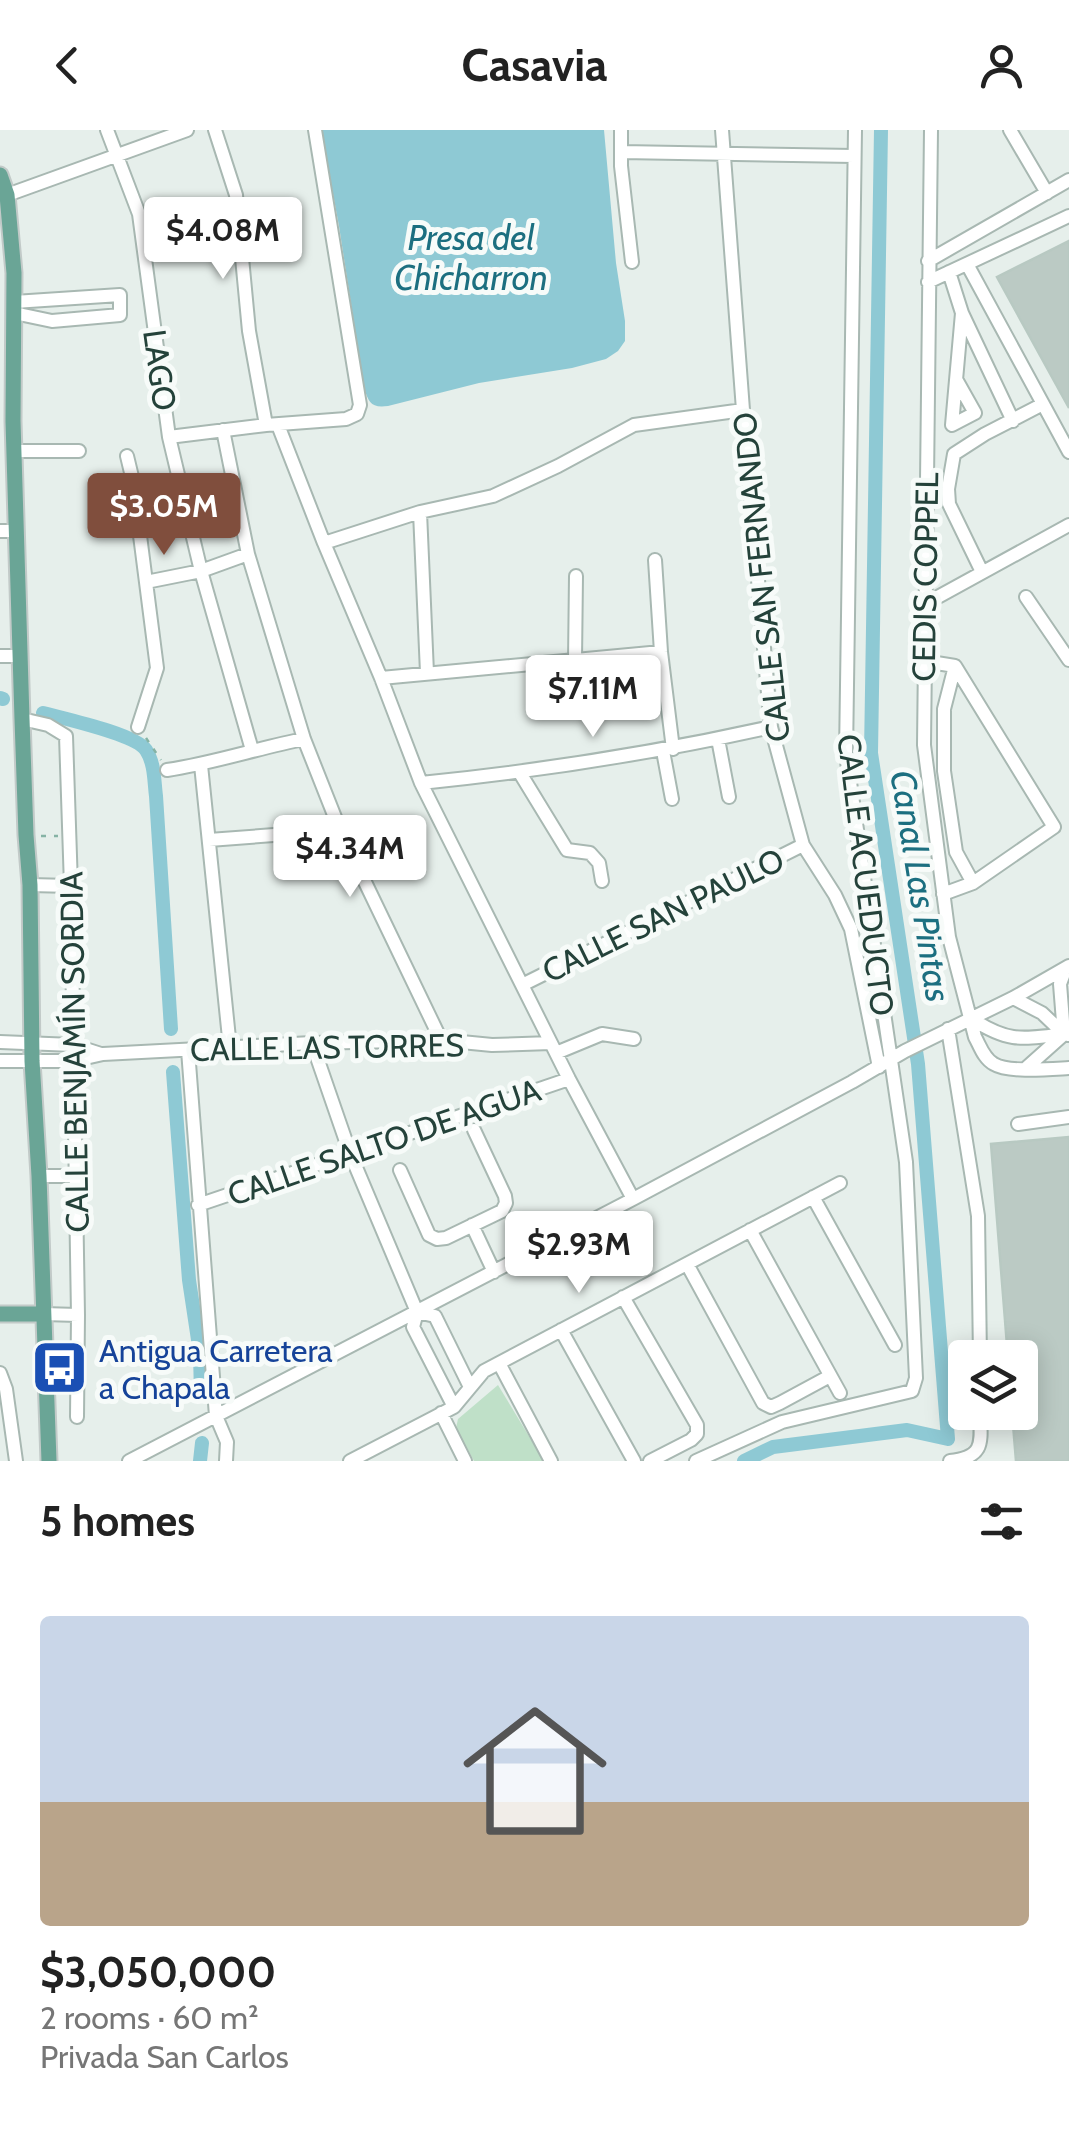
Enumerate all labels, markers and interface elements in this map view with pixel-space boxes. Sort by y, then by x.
icon: back [40,38,95,93]
text: Casavia [462,38,607,92]
icon: person [974,38,1029,93]
pin: $4.08M [142,197,304,282]
text: $4.08M [166,210,280,249]
water label: Presa del Chicharron [394,216,548,299]
street label: LAGO [135,327,185,413]
street label: CALLE SAN FERNANDO [724,410,798,744]
street label: CEDIS COPPEL [904,472,946,682]
pin: $3.05M [83,473,245,558]
text: $3.05M [109,486,219,525]
pin: $7.11M [512,655,674,740]
text: $7.11M [548,668,638,707]
street label: CALLE ACUEDUCTO [829,732,903,1018]
water label: Canal Las Pintas [881,767,961,1005]
pin: $4.34M [269,815,431,900]
text: $4.34M [295,828,405,867]
street label: CALLE SAN PAULO [536,840,790,990]
street label: CALLE BENJAMÍN SORDIA [51,871,97,1233]
street label: CALLE LAS TORRES [190,1025,464,1069]
street label: CALLE SALTO DE AGUA [222,1070,546,1214]
pin: $2.93M [498,1211,660,1296]
text: $2.93M [527,1224,631,1263]
place label: Antigua Carretera a Chapala [99,1331,333,1407]
bus stop icon: Antigua Carretera a Chapala [30,1338,90,1398]
map controls [948,1340,1038,1430]
button: layers [948,1340,1038,1430]
icon: filters [974,1494,1029,1549]
text: 5 homes [40,1495,195,1547]
icon: home [445,1681,625,1861]
text: $3,050,000 [40,1946,276,1998]
text: 2 rooms · 60 m² [40,1998,259,2037]
text: Privada San Carlos [40,2037,289,2076]

